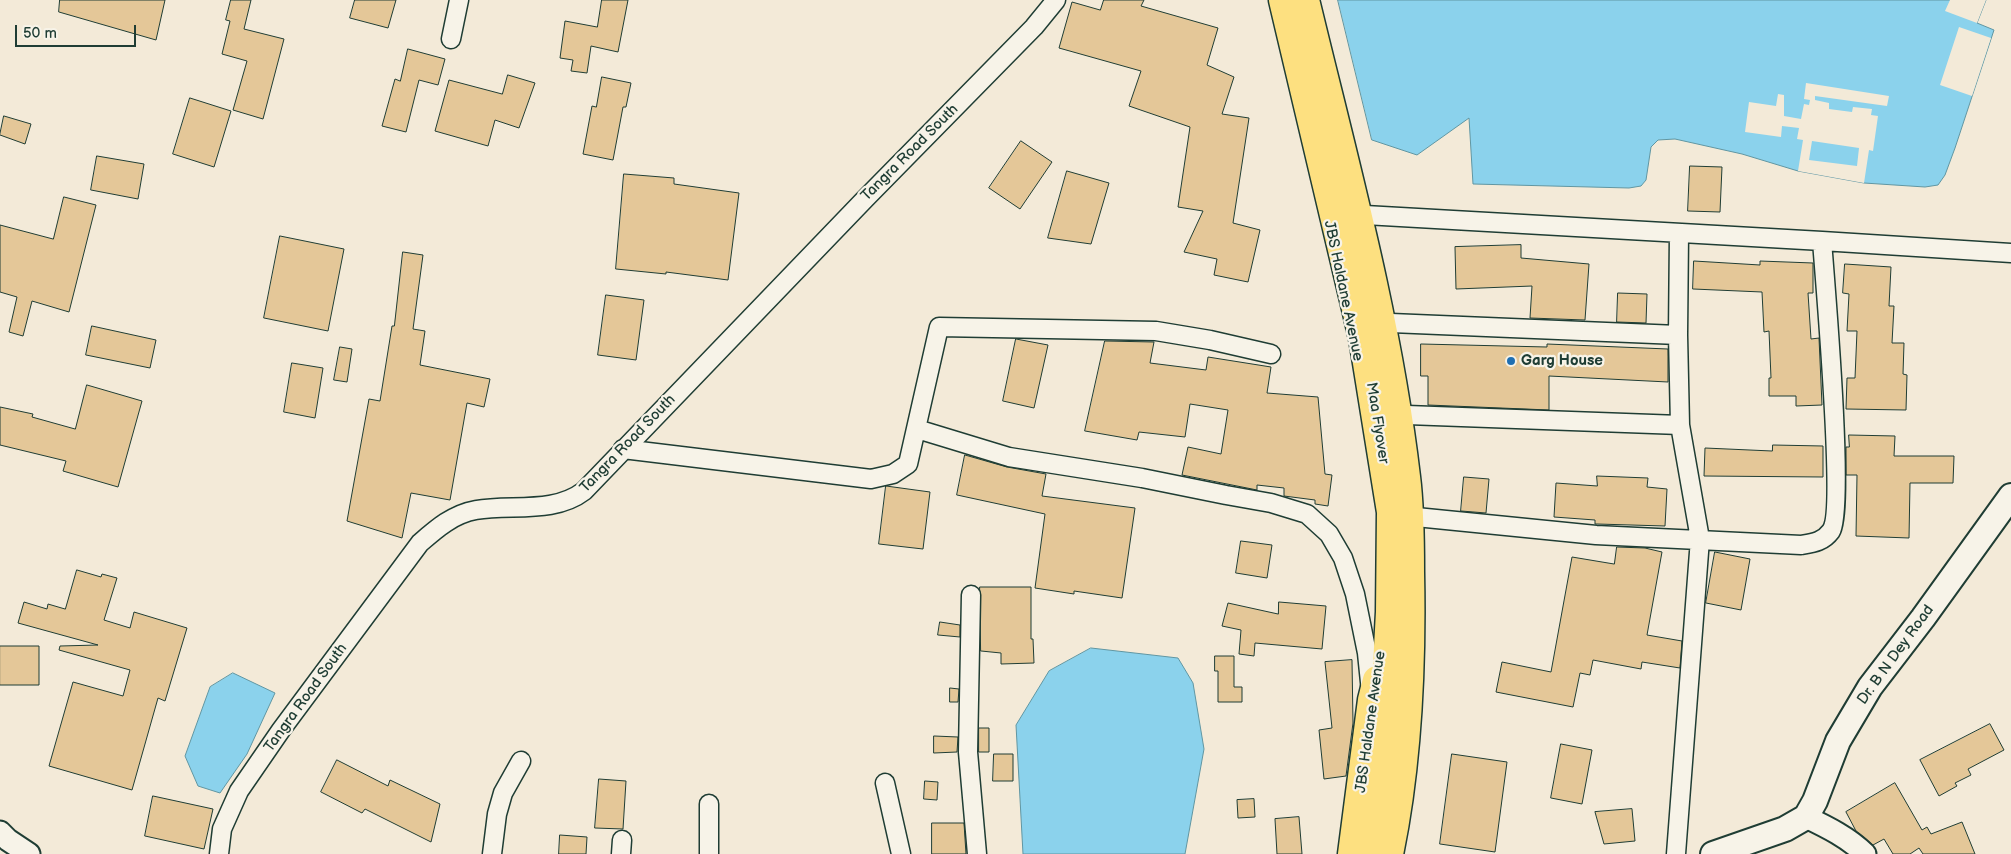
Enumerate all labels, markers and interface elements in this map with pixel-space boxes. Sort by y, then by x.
scale bar [18,15,139,47]
text: 50 m [23,24,57,43]
street label: Tangra Road South [858,101,962,205]
street label: JBS Haldane Avenue [1319,219,1367,363]
place label: Garg House [1521,352,1603,370]
marker: Garg House [1505,355,1517,367]
street label: Maa Flyover [1362,381,1392,465]
street label: Tangra Road South [576,391,680,497]
street label: Dr. B N Dey Road [1854,602,1938,708]
street label: Tangra Road South [261,640,351,756]
street label: JBS Haldane Avenue [1352,650,1390,794]

